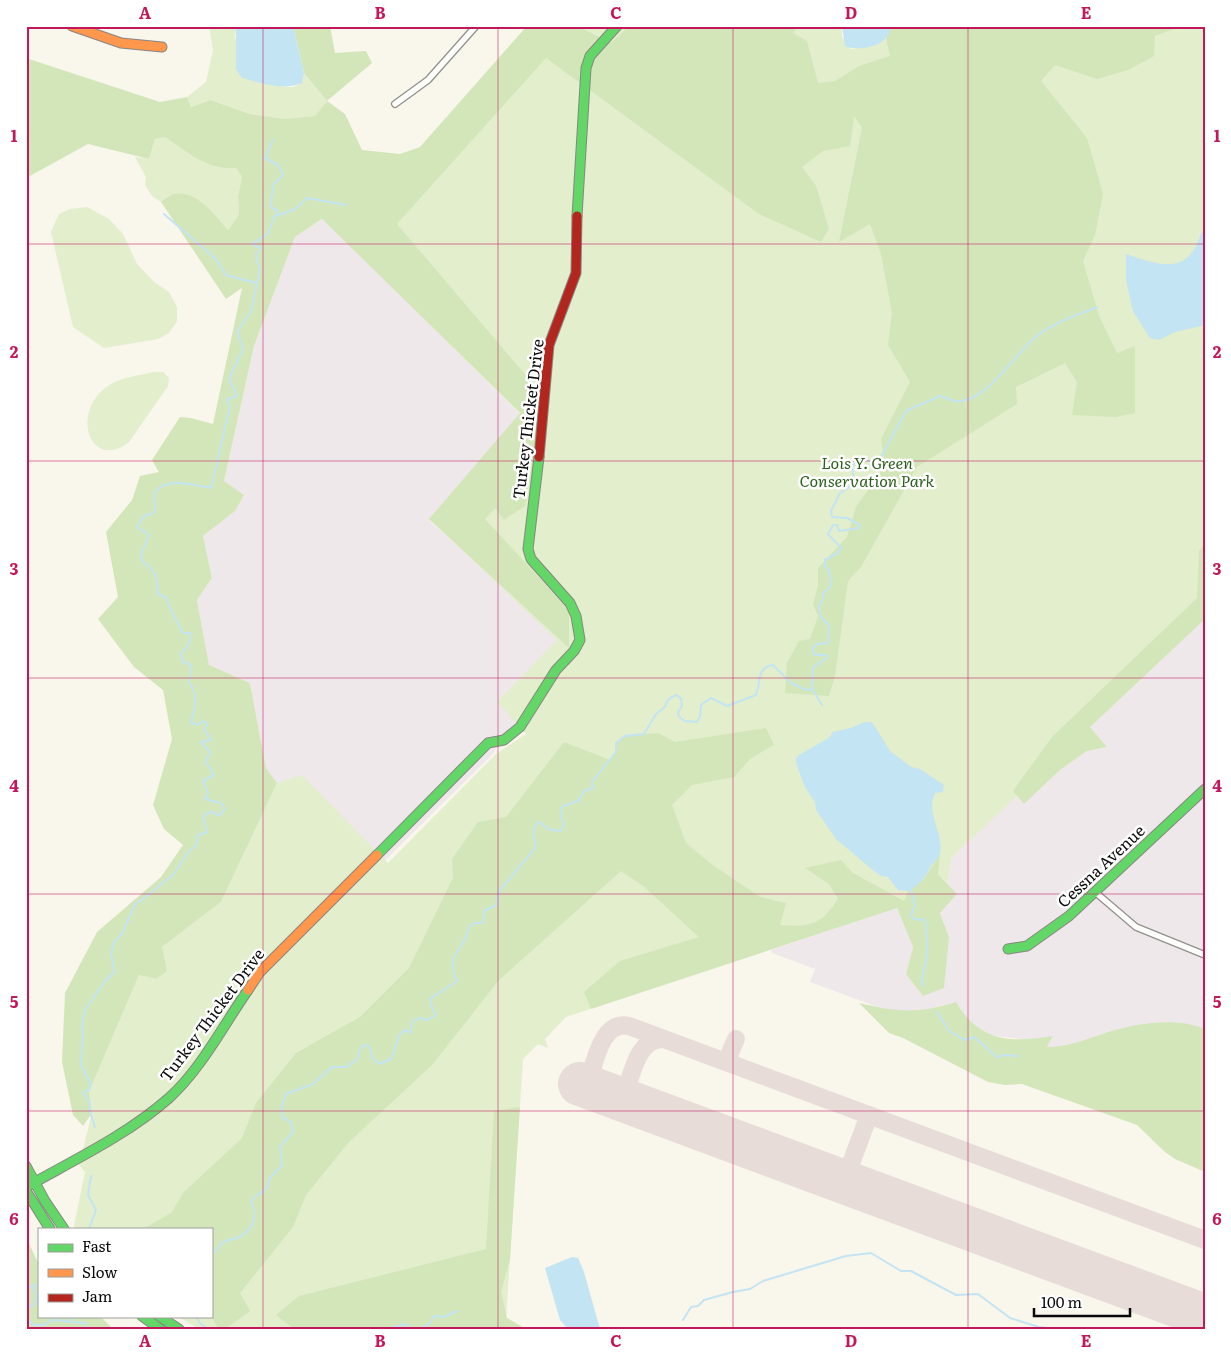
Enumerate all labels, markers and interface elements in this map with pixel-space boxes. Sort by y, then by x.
text: A [139,0,151,24]
text: B [374,0,386,24]
text: C [610,0,622,24]
text: D [845,0,857,24]
text: E [1081,0,1092,24]
text: 1 [11,123,18,147]
text: 1 [1214,123,1221,147]
street label: Turkey Thicket Drive [505,337,549,500]
text: 2 [10,339,19,363]
text: 2 [1213,339,1222,363]
park label: Lois Y. Green Conservation Park [800,450,935,492]
text: 3 [10,556,19,580]
text: 3 [1213,556,1222,580]
text: 4 [9,773,19,797]
text: 4 [1212,773,1222,797]
street label: Cessna Avenue [1051,818,1150,912]
street label: Turkey Thicket Drive [153,943,269,1086]
text: 5 [10,989,19,1013]
text: 5 [1213,989,1222,1013]
text: 6 [9,1206,19,1230]
text: 6 [1212,1206,1222,1230]
legend [38,1228,212,1318]
text: Fast [82,1234,111,1257]
text: Slow [82,1260,117,1283]
text: Jam [82,1284,113,1307]
scale bar [1034,1285,1130,1317]
text: 100 m [1041,1290,1082,1313]
text: A [139,1328,151,1352]
text: B [374,1328,386,1352]
text: C [610,1328,622,1352]
text: D [845,1328,857,1352]
text: E [1081,1328,1092,1352]

